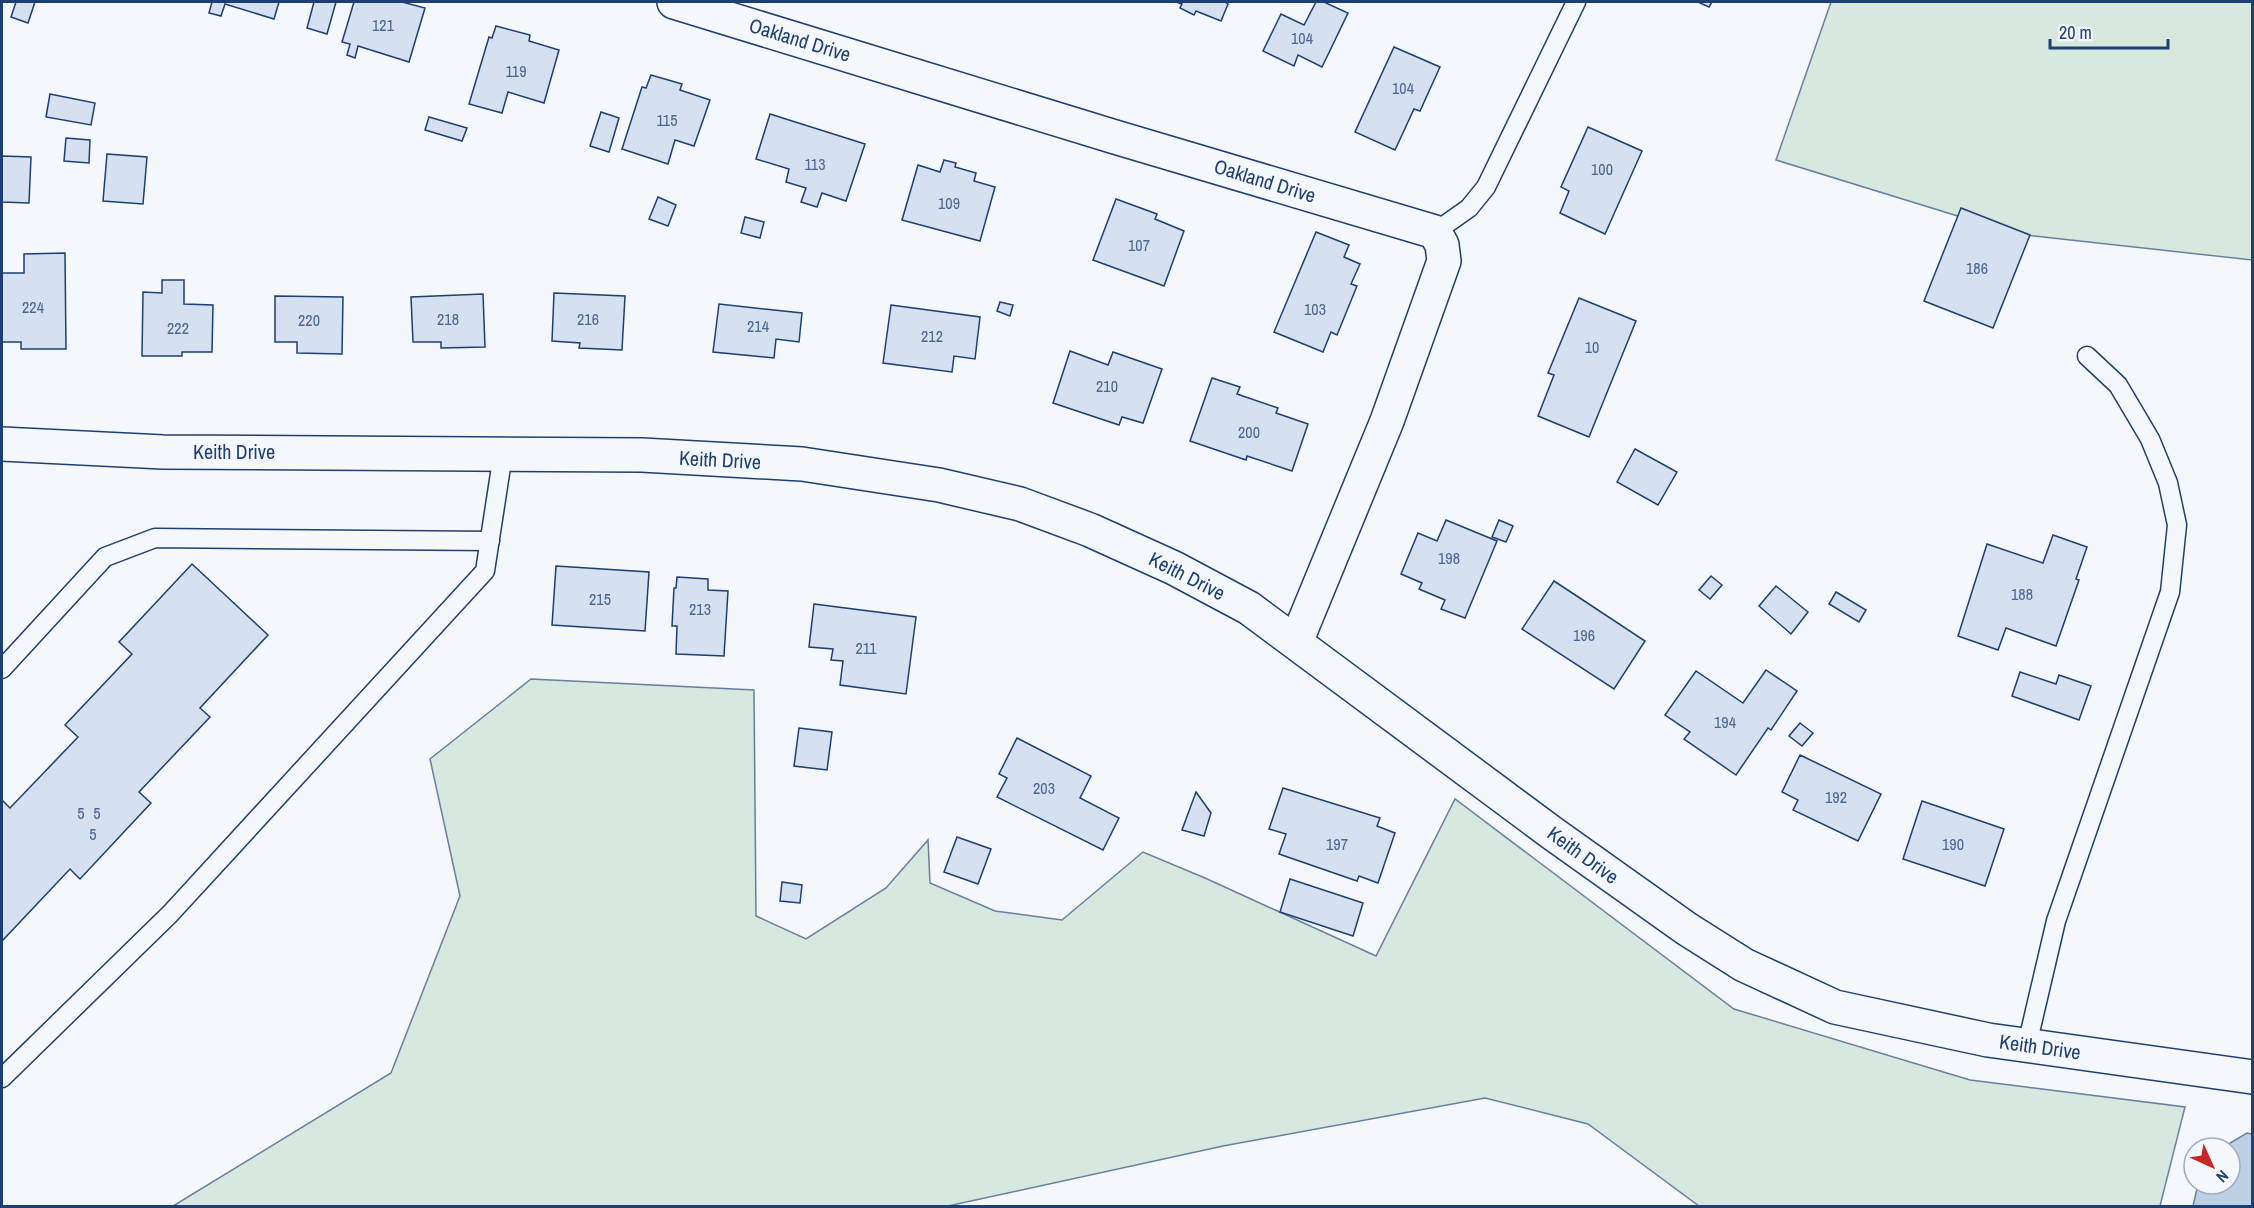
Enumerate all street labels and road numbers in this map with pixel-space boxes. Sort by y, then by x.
street label: Oakland Drive [746,11,854,68]
street label: Oakland Drive [1211,152,1319,209]
street label: Keith Drive [193,438,275,465]
street label: Keith Drive [678,444,762,475]
street label: Keith Drive [1145,545,1230,606]
street label: Keith Drive [1542,820,1624,890]
street label: Keith Drive [1998,1027,2083,1066]

